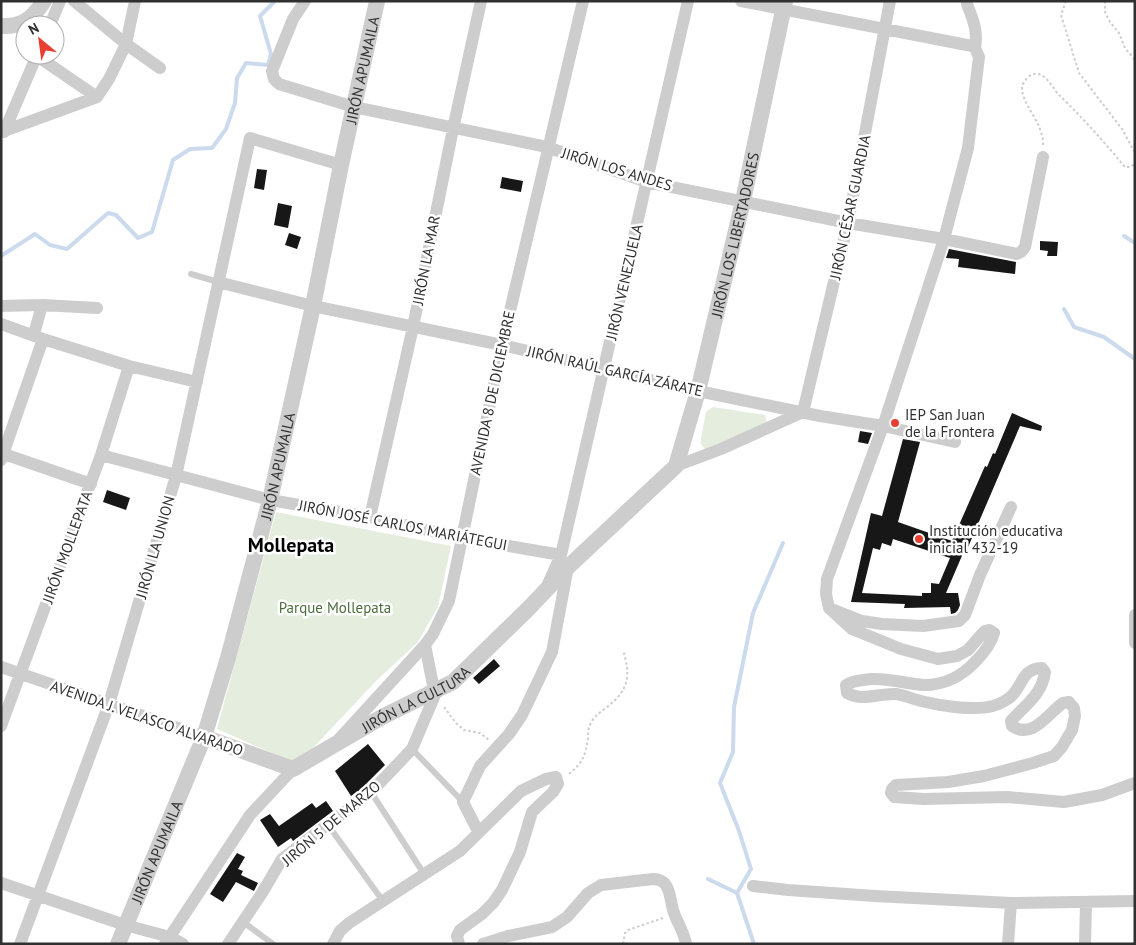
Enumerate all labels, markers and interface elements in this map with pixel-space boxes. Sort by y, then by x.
street label: JIRÓN APUMAILA [341,14,383,126]
north arrow [15,15,65,65]
text: N [25,19,42,39]
street label: JIRÓN CÉSAR GUARDIA [825,133,875,282]
street label: JIRÓN LOS ANDES [558,143,675,195]
street label: JIRÓN LOS LIBERTADORES [706,151,762,320]
street label: JIRÓN LA MAR [408,213,444,307]
street label: JIRÓN VENEZUELA [601,222,647,343]
street label: AVENIDA 8 DE DICIEMBRE [465,309,519,477]
street label: JIRÓN RAÚL GARCÍA ZÁRATE [524,341,705,400]
place label: IEP San Juan de la Frontera [905,405,995,441]
street label: JIRÓN APUMAILA [255,410,299,523]
marker: IEP San Juan de la Frontera [889,417,901,429]
street label: JIRÓN MOLLEPATA [37,488,96,607]
street label: JIRÓN LA UNION [131,493,179,602]
street label: JIRÓN JOSÉ CARLOS MARIÁTEGUI [296,495,509,555]
place label: Institución educativa inicial 432-19 [929,521,1063,557]
district label: Mollepata [248,532,334,558]
marker: Institución educativa inicial 432-19 [913,533,925,545]
park label: Parque Mollepata [279,598,391,617]
street label: JIRÓN LA CULTURA [357,661,474,737]
street label: AVENIDA J. VELASCO ALVARADO [48,676,246,760]
street label: JIRÓN 5 DE MARZO [277,776,384,870]
street label: JIRÓN APUMAILA [126,797,186,907]

